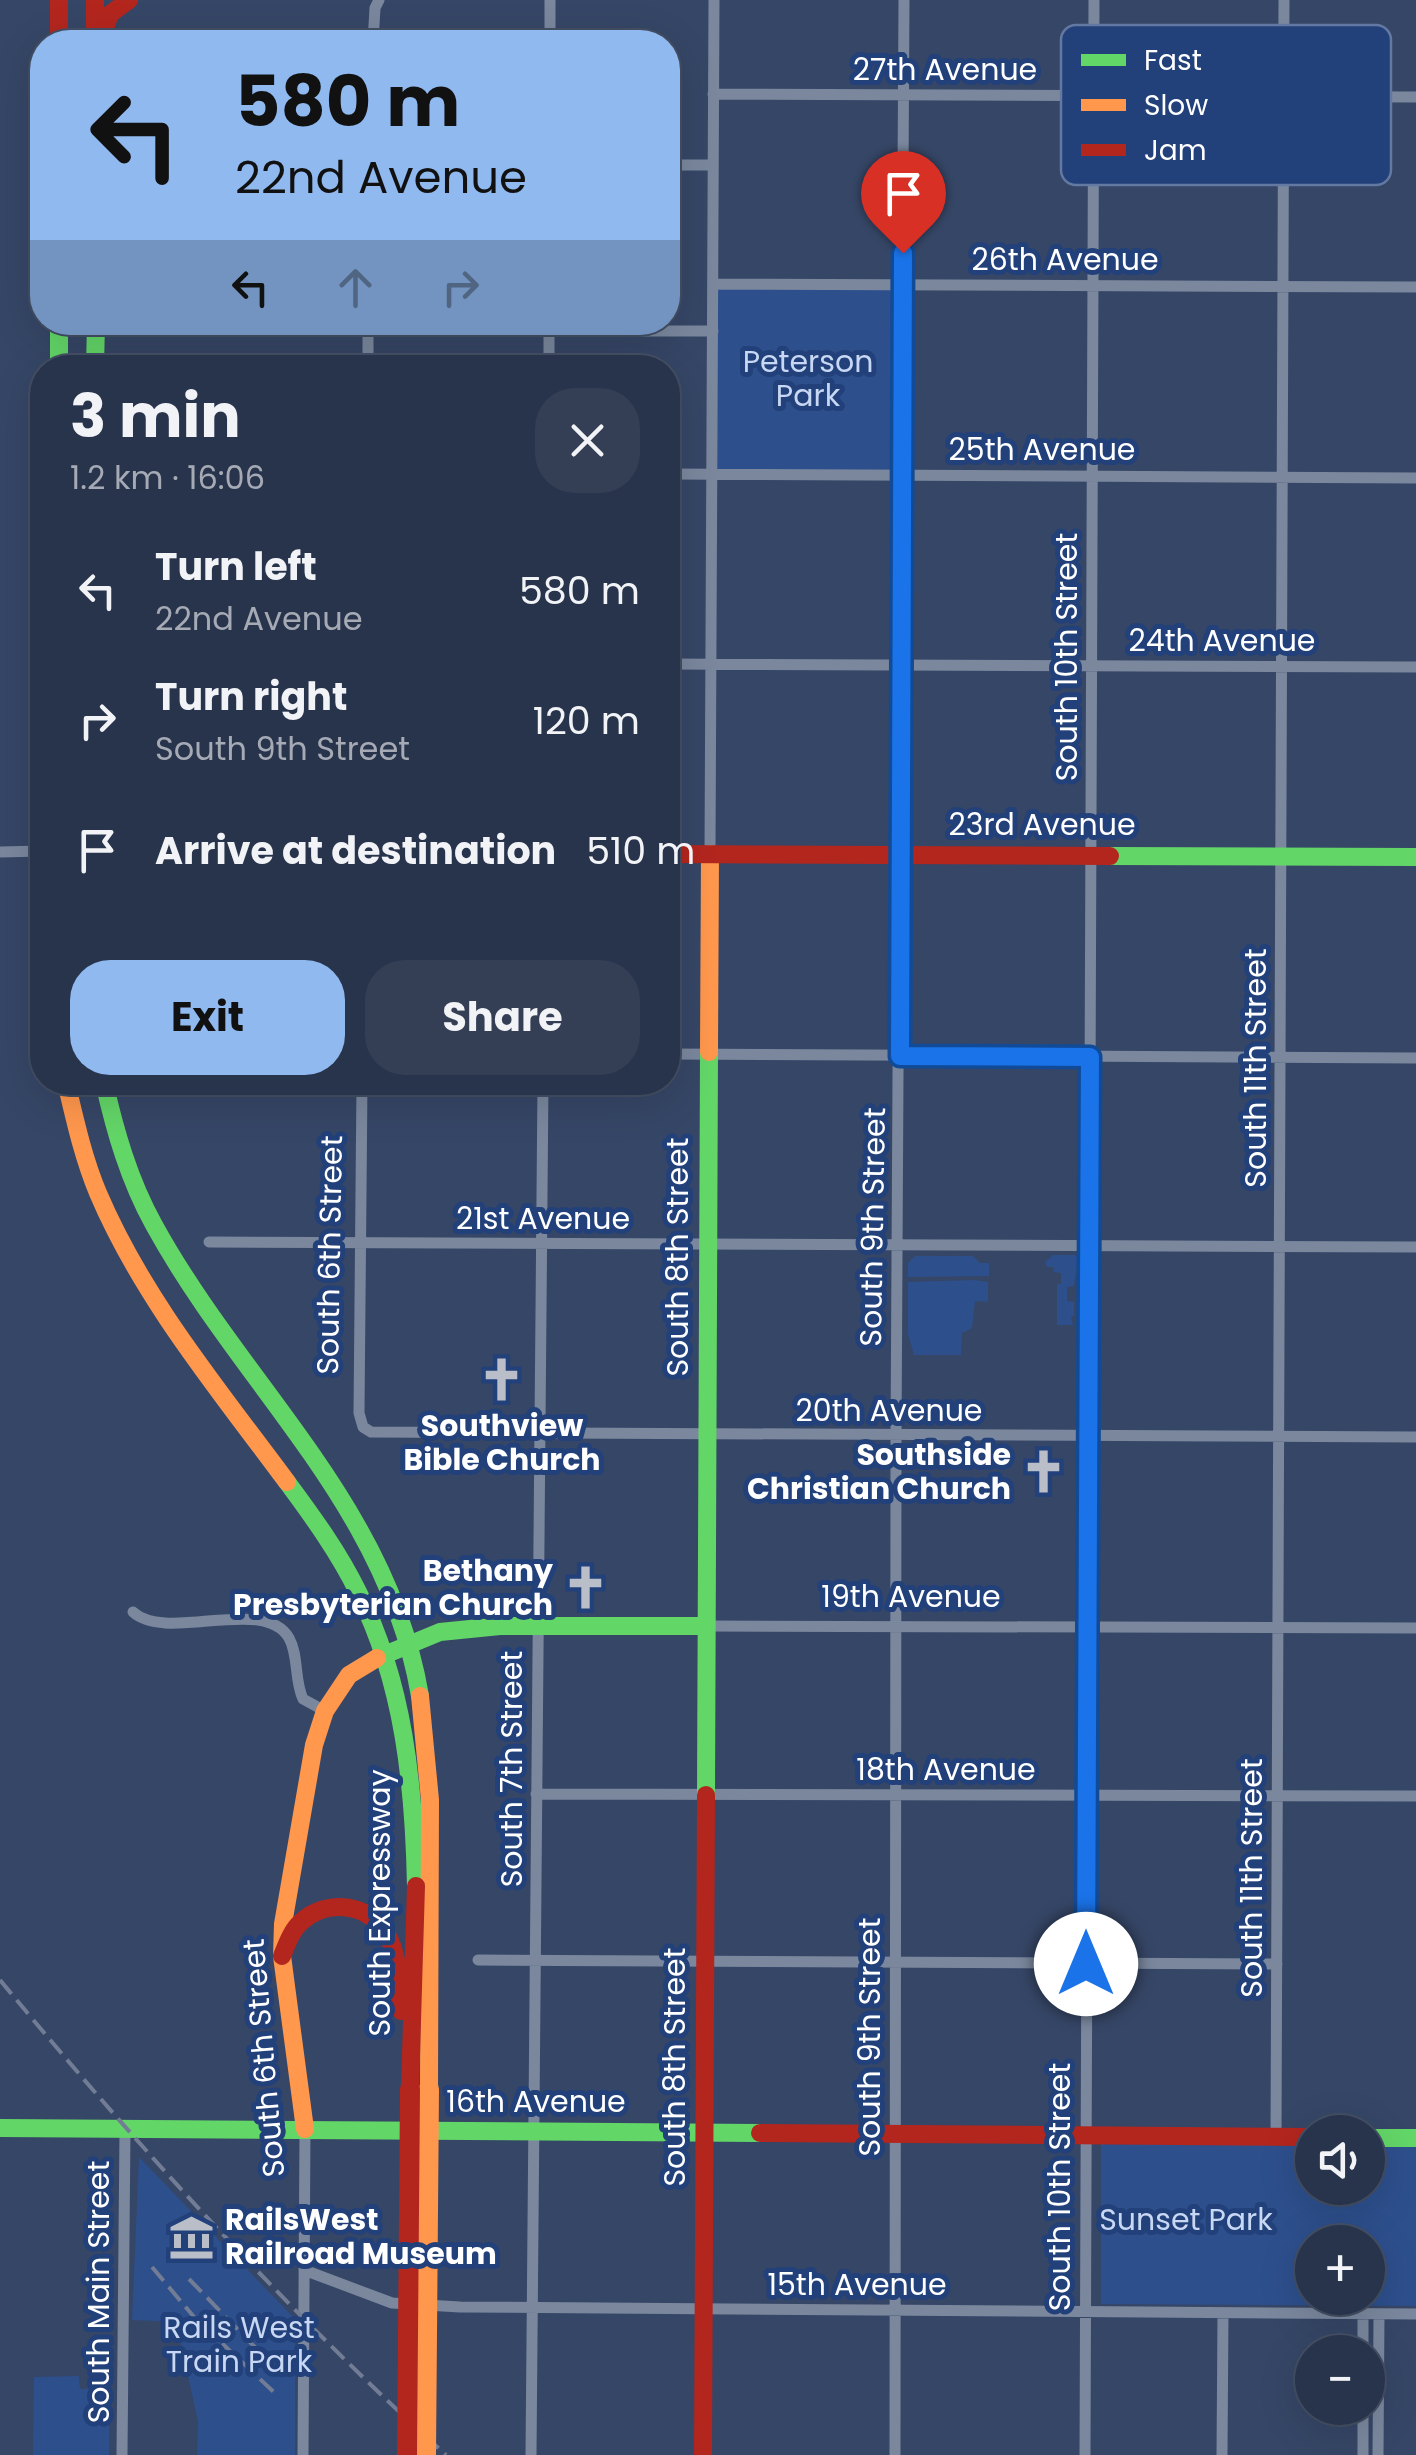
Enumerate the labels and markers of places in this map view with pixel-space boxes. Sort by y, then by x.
pin [861,151,946,254]
church icon: Southview Bible Church [478,1355,526,1403]
place label: Southview Bible Church [403,1404,601,1481]
place label: Southside Christian Church [747,1433,1011,1510]
church icon: Southside Christian Church [1020,1448,1068,1496]
place label: Bethany Presbyterian Church [233,1549,553,1626]
church icon: Bethany Presbyterian Church [562,1564,610,1612]
place label: RailsWest Railroad Museum [225,2198,497,2275]
museum icon: RailsWest Railroad Museum [168,2213,216,2261]

